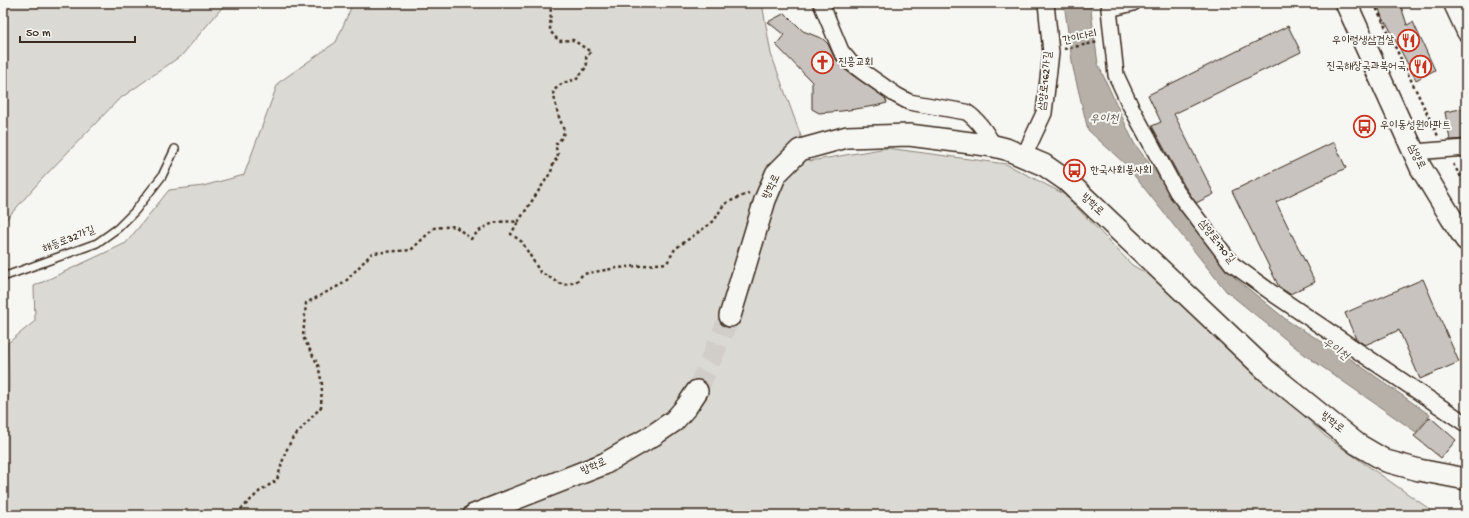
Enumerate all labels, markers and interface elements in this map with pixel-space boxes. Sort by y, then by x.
scale bar [20,18,135,44]
text: 50 m [26,27,51,41]
street label: 간이다리 [1061,28,1099,48]
restaurant icon: 우이령생삼겹살 [1396,28,1422,54]
place label: 우이령생삼겹살 [1332,34,1394,47]
church icon: 진흥교회 [809,50,835,76]
street label: 삼양로162가길 [1036,50,1055,111]
restaurant icon: 진국해장국과북어국 [1408,54,1434,80]
place label: 진흥교회 [838,56,873,69]
place label: 진국해장국과북어국 [1326,60,1406,73]
water label: 우이천 [1090,113,1120,127]
bus stop icon: 우이동성원아파트 [1352,113,1378,139]
place label: 우이동성원아파트 [1380,120,1451,132]
street label: 삼양로 [1405,142,1427,172]
bus stop icon: 한국사회봉사회 [1061,158,1087,184]
place label: 한국사회봉사회 [1090,164,1152,177]
street label: 방학로 [761,172,783,202]
street label: 방학로 [1078,191,1106,219]
street label: 삼양로170길 [1195,217,1238,266]
street label: 해등로32가길 [41,223,97,256]
water label: 우이천 [1319,336,1352,365]
street label: 방학로 [1318,410,1346,436]
street label: 방학로 [579,456,609,478]

